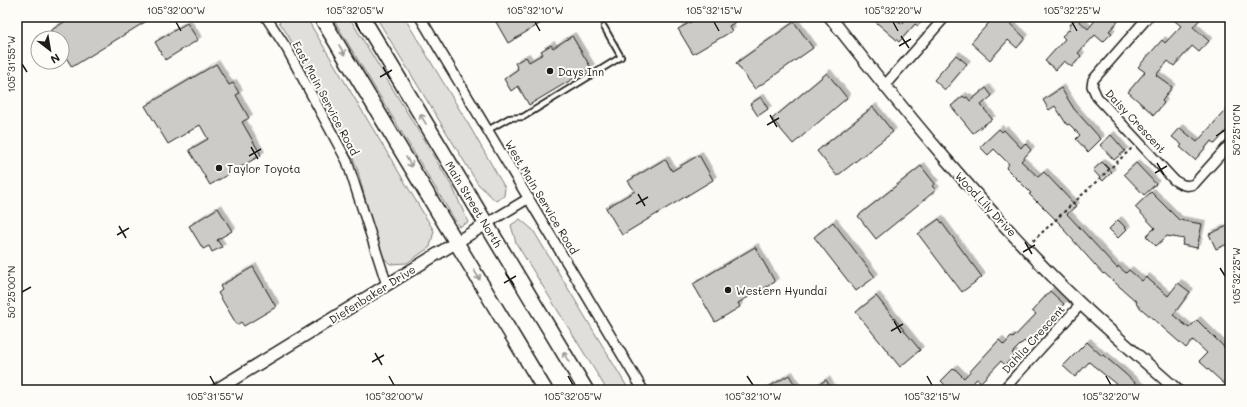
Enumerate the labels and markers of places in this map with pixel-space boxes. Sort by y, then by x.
place label: Days Inn [558,64,604,79]
marker: Days Inn [545,66,555,76]
place label: Taylor Toyota [227,161,301,176]
marker: Taylor Toyota [214,163,224,173]
place label: Western Hyundai [736,283,828,298]
marker: Western Hyundai [723,285,733,295]

